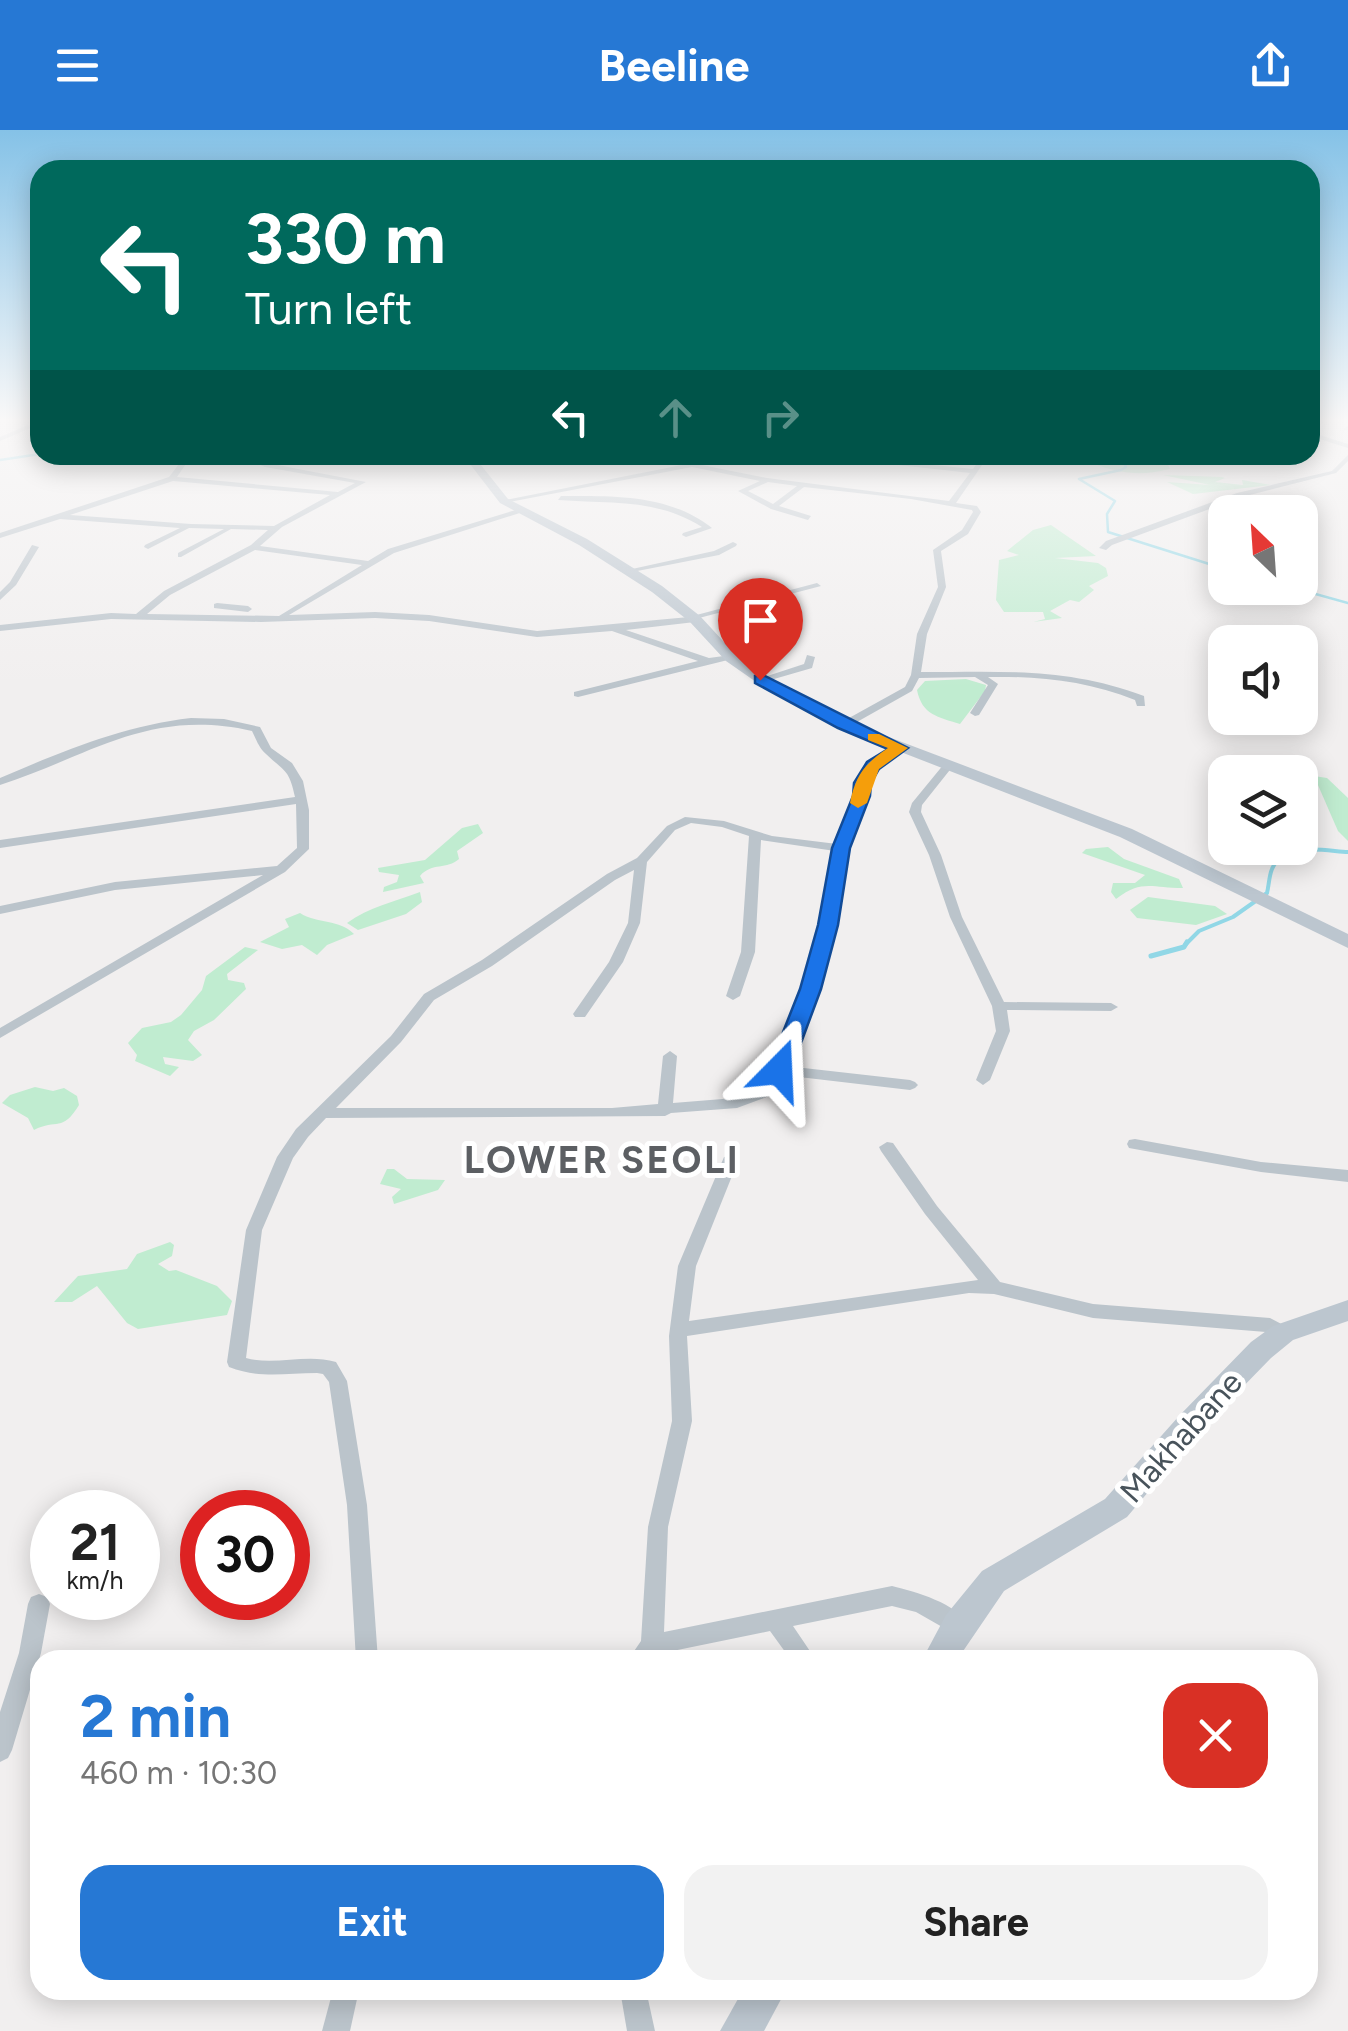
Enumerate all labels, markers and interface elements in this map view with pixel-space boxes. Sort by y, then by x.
icon: menu [50,38,105,93]
text: Beeline [599,38,749,92]
icon: share [1243,38,1298,93]
text: 330 m [245,196,446,281]
icon: left [80,200,210,330]
text: Turn left [245,281,412,335]
icon: left [543,390,598,445]
icon: ahead [648,390,703,445]
icon: right [753,390,808,445]
north arrow [1208,495,1318,605]
map controls [1208,495,1318,865]
pin [718,578,803,681]
icon: arrive [733,593,788,648]
button: sound [1208,625,1318,735]
button: layers [1208,755,1318,865]
position arrow [727,1018,831,1122]
district label: LOWER SEOLI [464,1137,740,1183]
street label: Makhabane [1112,1364,1250,1510]
speed limit sign: 30 [180,1490,310,1620]
text: 21 [70,1512,120,1573]
text: km/h [66,1565,124,1595]
text: 2 min [80,1680,231,1752]
button: close [1163,1683,1268,1788]
text: 460 m · 10:30 [80,1754,277,1792]
button: Exit [80,1865,664,1980]
button: Share [684,1865,1268,1980]

